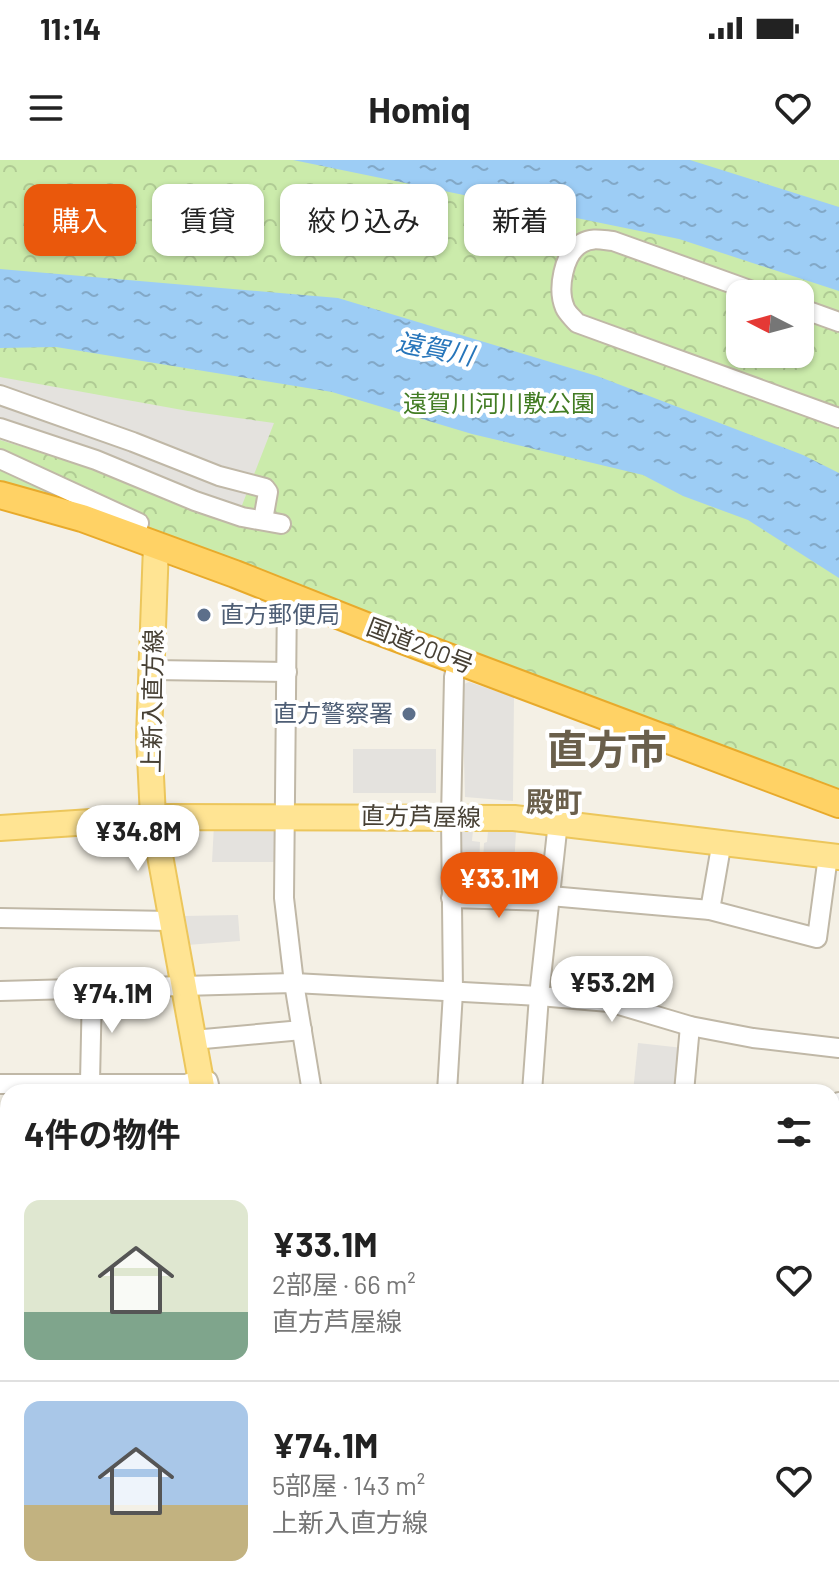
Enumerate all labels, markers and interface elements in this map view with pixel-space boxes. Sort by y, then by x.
text: 11:14 [40,10,101,46]
icon: menu [24,86,68,130]
icon: heart [771,86,815,130]
text: Homiq [368,87,471,130]
chip: 購入 [24,184,136,256]
chip: 賃貸 [152,184,264,256]
chip: 絞り込み [280,184,448,256]
chip: 新着 [464,184,576,256]
north arrow [726,280,814,368]
map controls [726,280,814,368]
water label: 遠賀川 [394,325,479,371]
park label: 遠賀川河川敷公園 [403,388,595,417]
place label: 直方郵便局 [220,599,340,628]
marker: 直方郵便局 [195,606,213,624]
street label: 国道200号 [363,611,478,678]
street label: 上新入直方線 [136,629,167,773]
place label: 直方警察署 [273,698,393,727]
marker: 直方警察署 [400,705,418,723]
district label: 直方市 [547,724,667,772]
district label: 殿町 [526,784,582,818]
street label: 直方芦屋線 [361,800,481,831]
pin: ¥34.8M [73,805,203,873]
text: ¥34.8M [94,815,182,846]
pin: ¥33.1M [434,852,564,920]
text: ¥33.1M [459,862,539,893]
pin: ¥53.2M [547,956,677,1024]
text: ¥53.2M [569,966,655,997]
pin: ¥74.1M [47,967,177,1035]
text: ¥74.1M [71,977,153,1008]
icon: filters [772,1110,816,1154]
text: 4件の物件 [24,1113,181,1154]
text: ¥33.1M [272,1223,378,1264]
icon: home [88,1232,184,1328]
icon: heart [772,1258,816,1302]
text: 2部屋 · 66 m² [272,1268,416,1299]
text: 直方芦屋線 [272,1305,402,1336]
text: ¥74.1M [272,1424,378,1465]
icon: home [88,1433,184,1529]
icon: heart [772,1459,816,1503]
text: 5部屋 · 143 m² [272,1469,425,1500]
text: 上新入直方線 [272,1506,428,1537]

